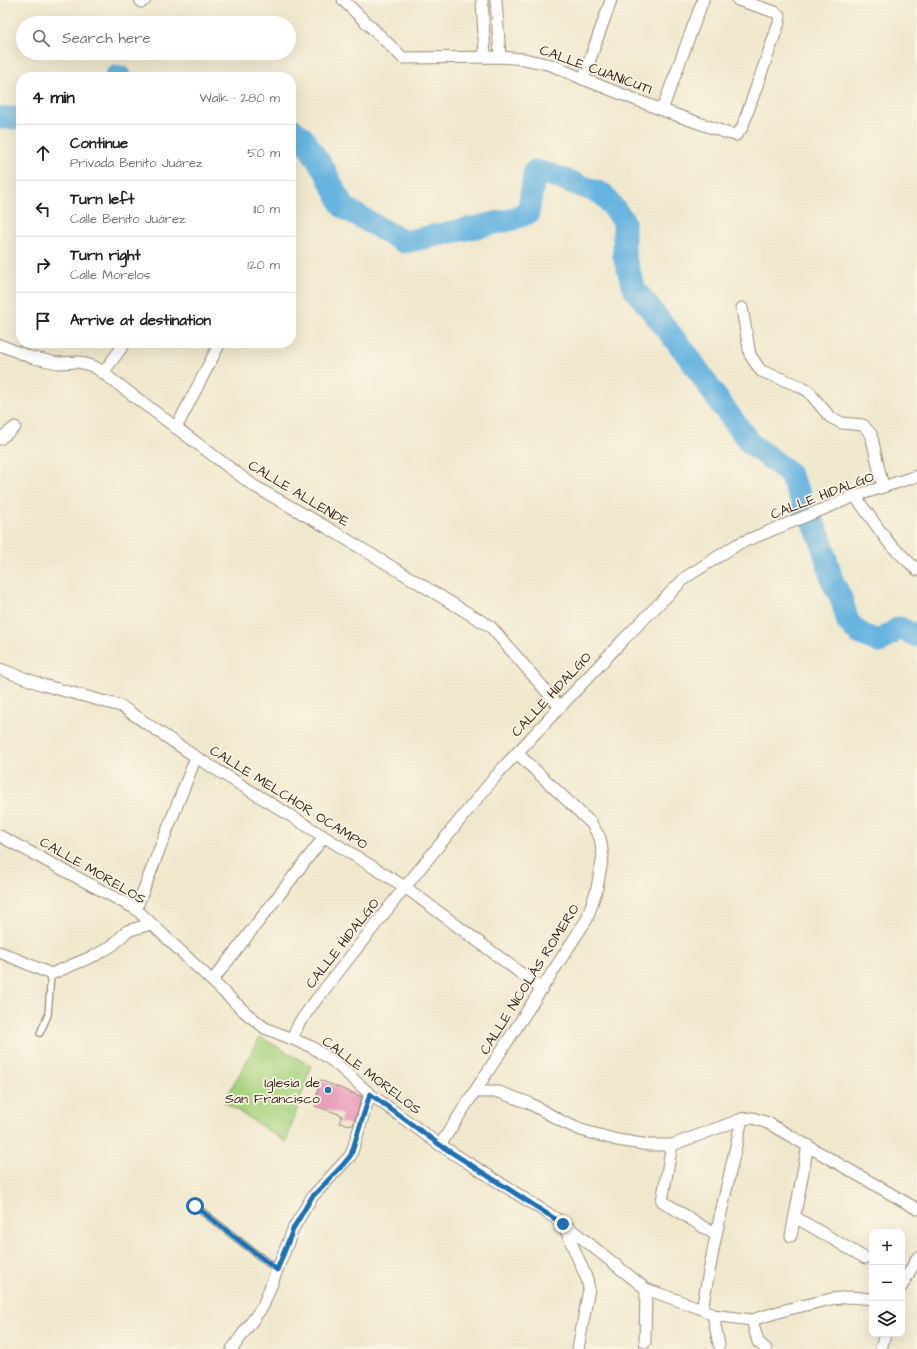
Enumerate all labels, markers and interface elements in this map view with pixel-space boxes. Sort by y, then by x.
search box [16,16,296,60]
icon: search [30,27,52,49]
text: Search here [62,28,151,49]
street label: CALLE CUANICUTI [537,40,655,100]
text: 4 min [32,86,75,110]
text: Walk · 280 m [199,89,280,107]
text: Continue [70,133,128,154]
icon: ahead [32,142,54,164]
text: 50 m [247,144,280,162]
text: Privada Benito Juárez [70,154,203,172]
text: Turn left [70,189,134,210]
icon: left [32,198,54,220]
text: 110 m [253,200,280,218]
text: Calle Benito Juárez [70,210,185,228]
text: Turn right [70,245,141,266]
icon: right [32,254,54,276]
text: 120 m [247,256,280,274]
text: Calle Morelos [70,266,150,284]
icon: arrive [32,310,54,332]
text: Arrive at destination [70,310,211,331]
street label: CALLE ALLENDE [244,456,354,532]
street label: CALLE HIDALGO [768,467,877,525]
street label: CALLE HIDALGO [507,648,596,742]
street label: CALLE MELCHOR OCAMPO [205,741,371,855]
street label: CALLE MORELOS [36,832,149,909]
street label: CALLE HIDALGO [301,894,384,993]
street label: CALLE NICOLÁS ROMERO [475,900,584,1059]
street label: CALLE MORELOS [318,1032,425,1120]
place label: Iglesia de San Francisco [225,1073,320,1109]
marker: Iglesia de San Francisco [323,1085,333,1095]
route start [186,1197,204,1215]
route end [554,1215,572,1233]
map controls [869,1229,905,1337]
button: + [869,1229,905,1265]
button: − [869,1265,905,1301]
button: layers [869,1301,905,1337]

